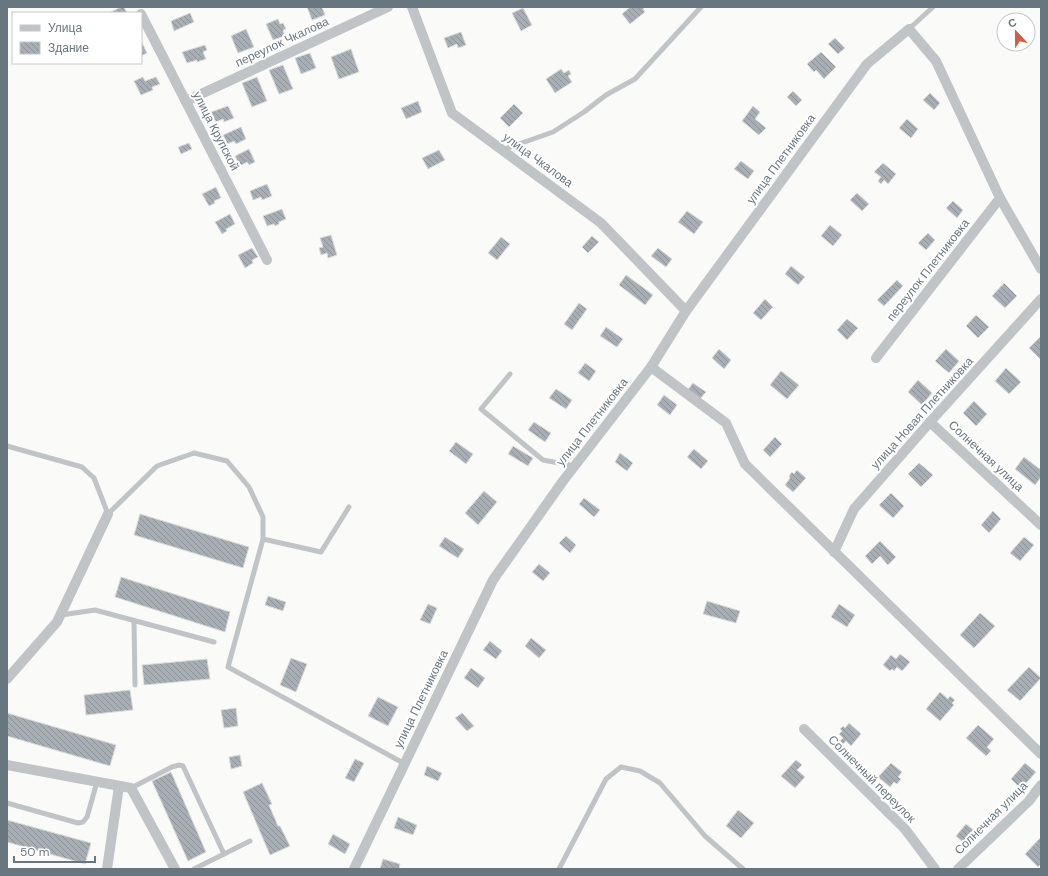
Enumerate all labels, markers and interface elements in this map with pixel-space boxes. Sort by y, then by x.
legend [12,12,142,64]
north arrow [996,12,1036,52]
street label: переулок Чкалова [233,13,332,71]
text: С [1006,15,1019,31]
text: Улица [48,20,82,36]
text: Здание [48,40,89,56]
street label: улица Крупской [189,89,243,173]
street label: улица Плетниковка [743,111,819,207]
street label: улица Чкалова [500,129,577,191]
street label: переулок Плетниковка [883,215,973,324]
street label: улица Новая Плетниковка [867,353,977,472]
street label: улица Плетниковка [553,374,632,469]
street label: Солнечная улица [945,417,1027,495]
street label: улица Плетниковка [390,647,452,751]
street label: Солнечный переулок [825,732,920,827]
street label: Солнечная улица [951,778,1031,858]
scale bar [14,838,95,864]
text: 50 m [20,844,49,860]

